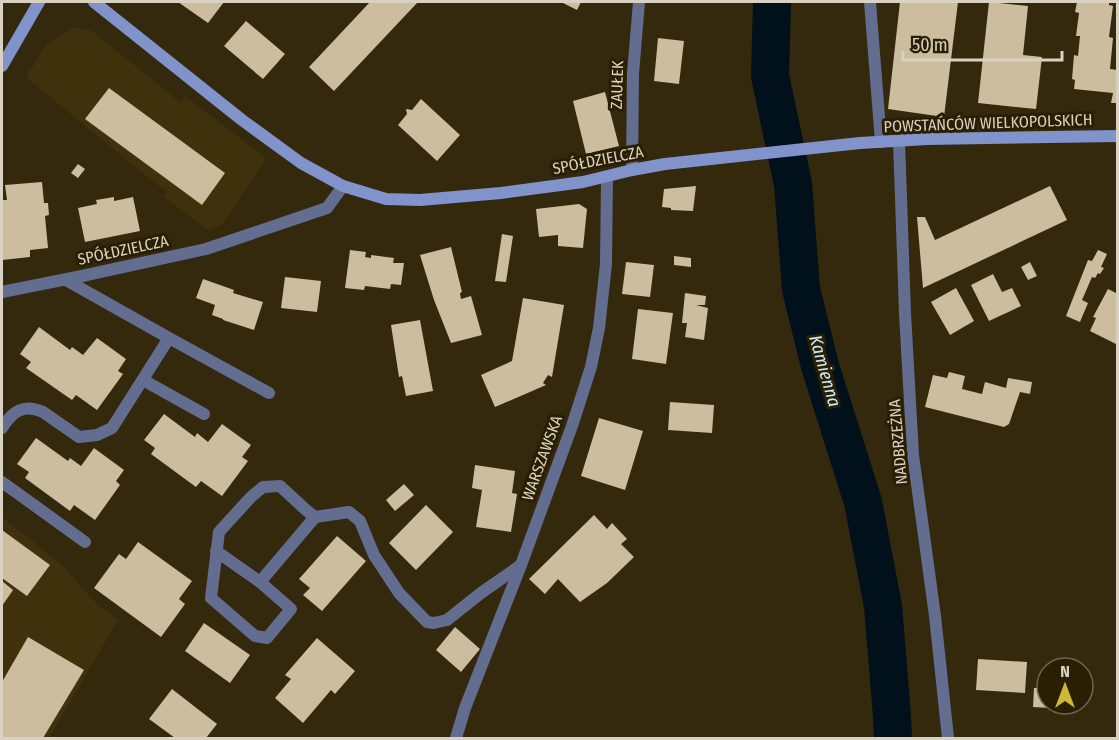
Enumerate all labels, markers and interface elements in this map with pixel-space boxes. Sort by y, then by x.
scale bar [903,24,1062,62]
text: 50 m [912,34,948,56]
street label: ZAUŁEK [607,60,627,110]
street label: POWSTAŃCÓW WIELKOPOLSKICH [883,110,1093,136]
street label: SPÓŁDZIELCZA [551,142,646,178]
street label: SPÓŁDZIELCZA [76,231,171,269]
water label: Kamienna [804,333,846,409]
street label: NADBRZEŻNA [885,398,911,485]
street label: WARSZAWSKA [518,412,566,503]
north arrow [1035,656,1095,716]
text: N [1060,662,1070,681]

